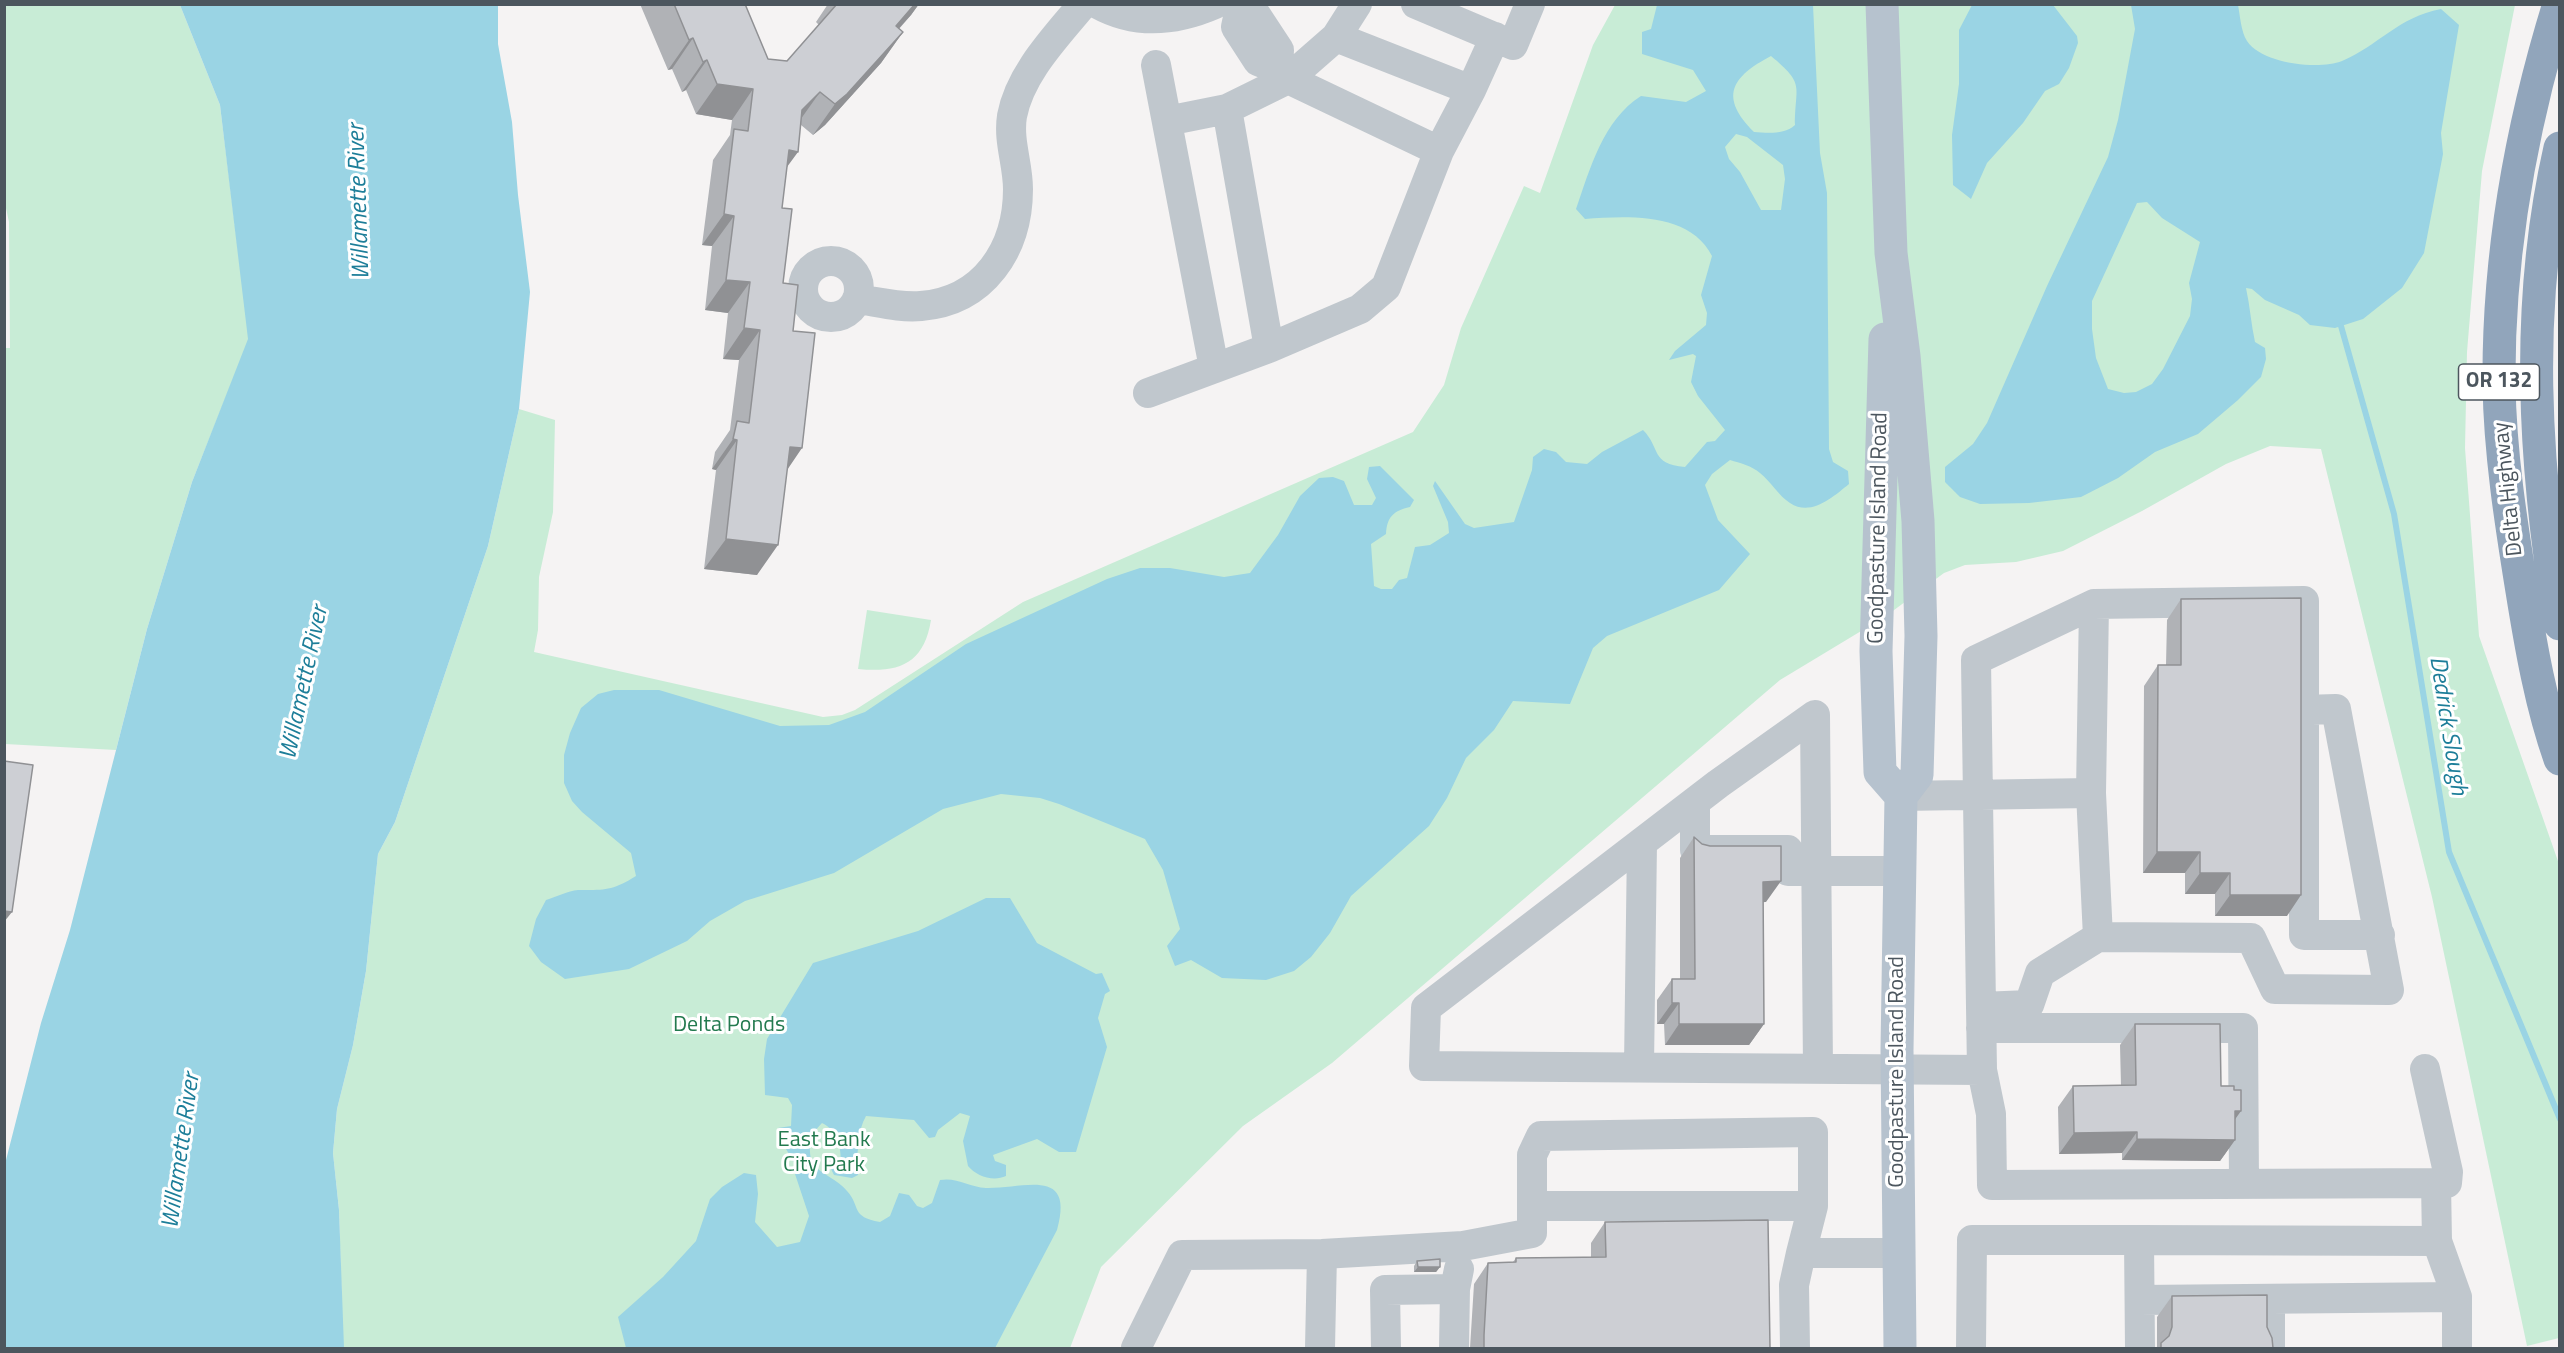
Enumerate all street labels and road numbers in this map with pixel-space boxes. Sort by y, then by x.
road number: OR 132 [2458,364,2540,400]
street label: Goodpasture Island Road [1864,412,1894,644]
street label: Delta Highway [2489,421,2529,557]
street label: Goodpasture Island Road [1885,956,1911,1188]

